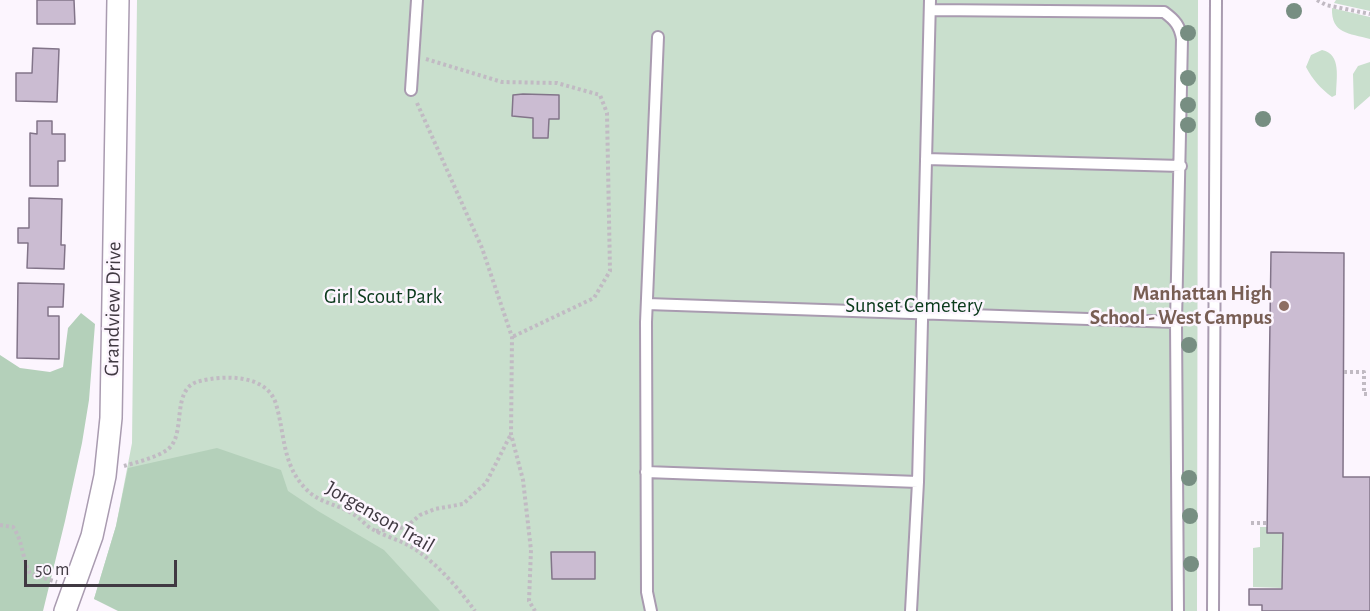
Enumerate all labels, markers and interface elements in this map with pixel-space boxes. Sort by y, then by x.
street label: Grandview Drive [99,241,127,377]
place label: Manhattan High School - West Campus [1090,281,1272,331]
park label: Girl Scout Park [324,284,442,310]
park label: Sunset Cemetery [845,293,983,319]
marker: Manhattan High School - West Campus [1277,299,1291,313]
street label: Jorgenson Trail [321,476,439,558]
scale bar [27,548,180,586]
text: 50 m [35,561,69,579]

